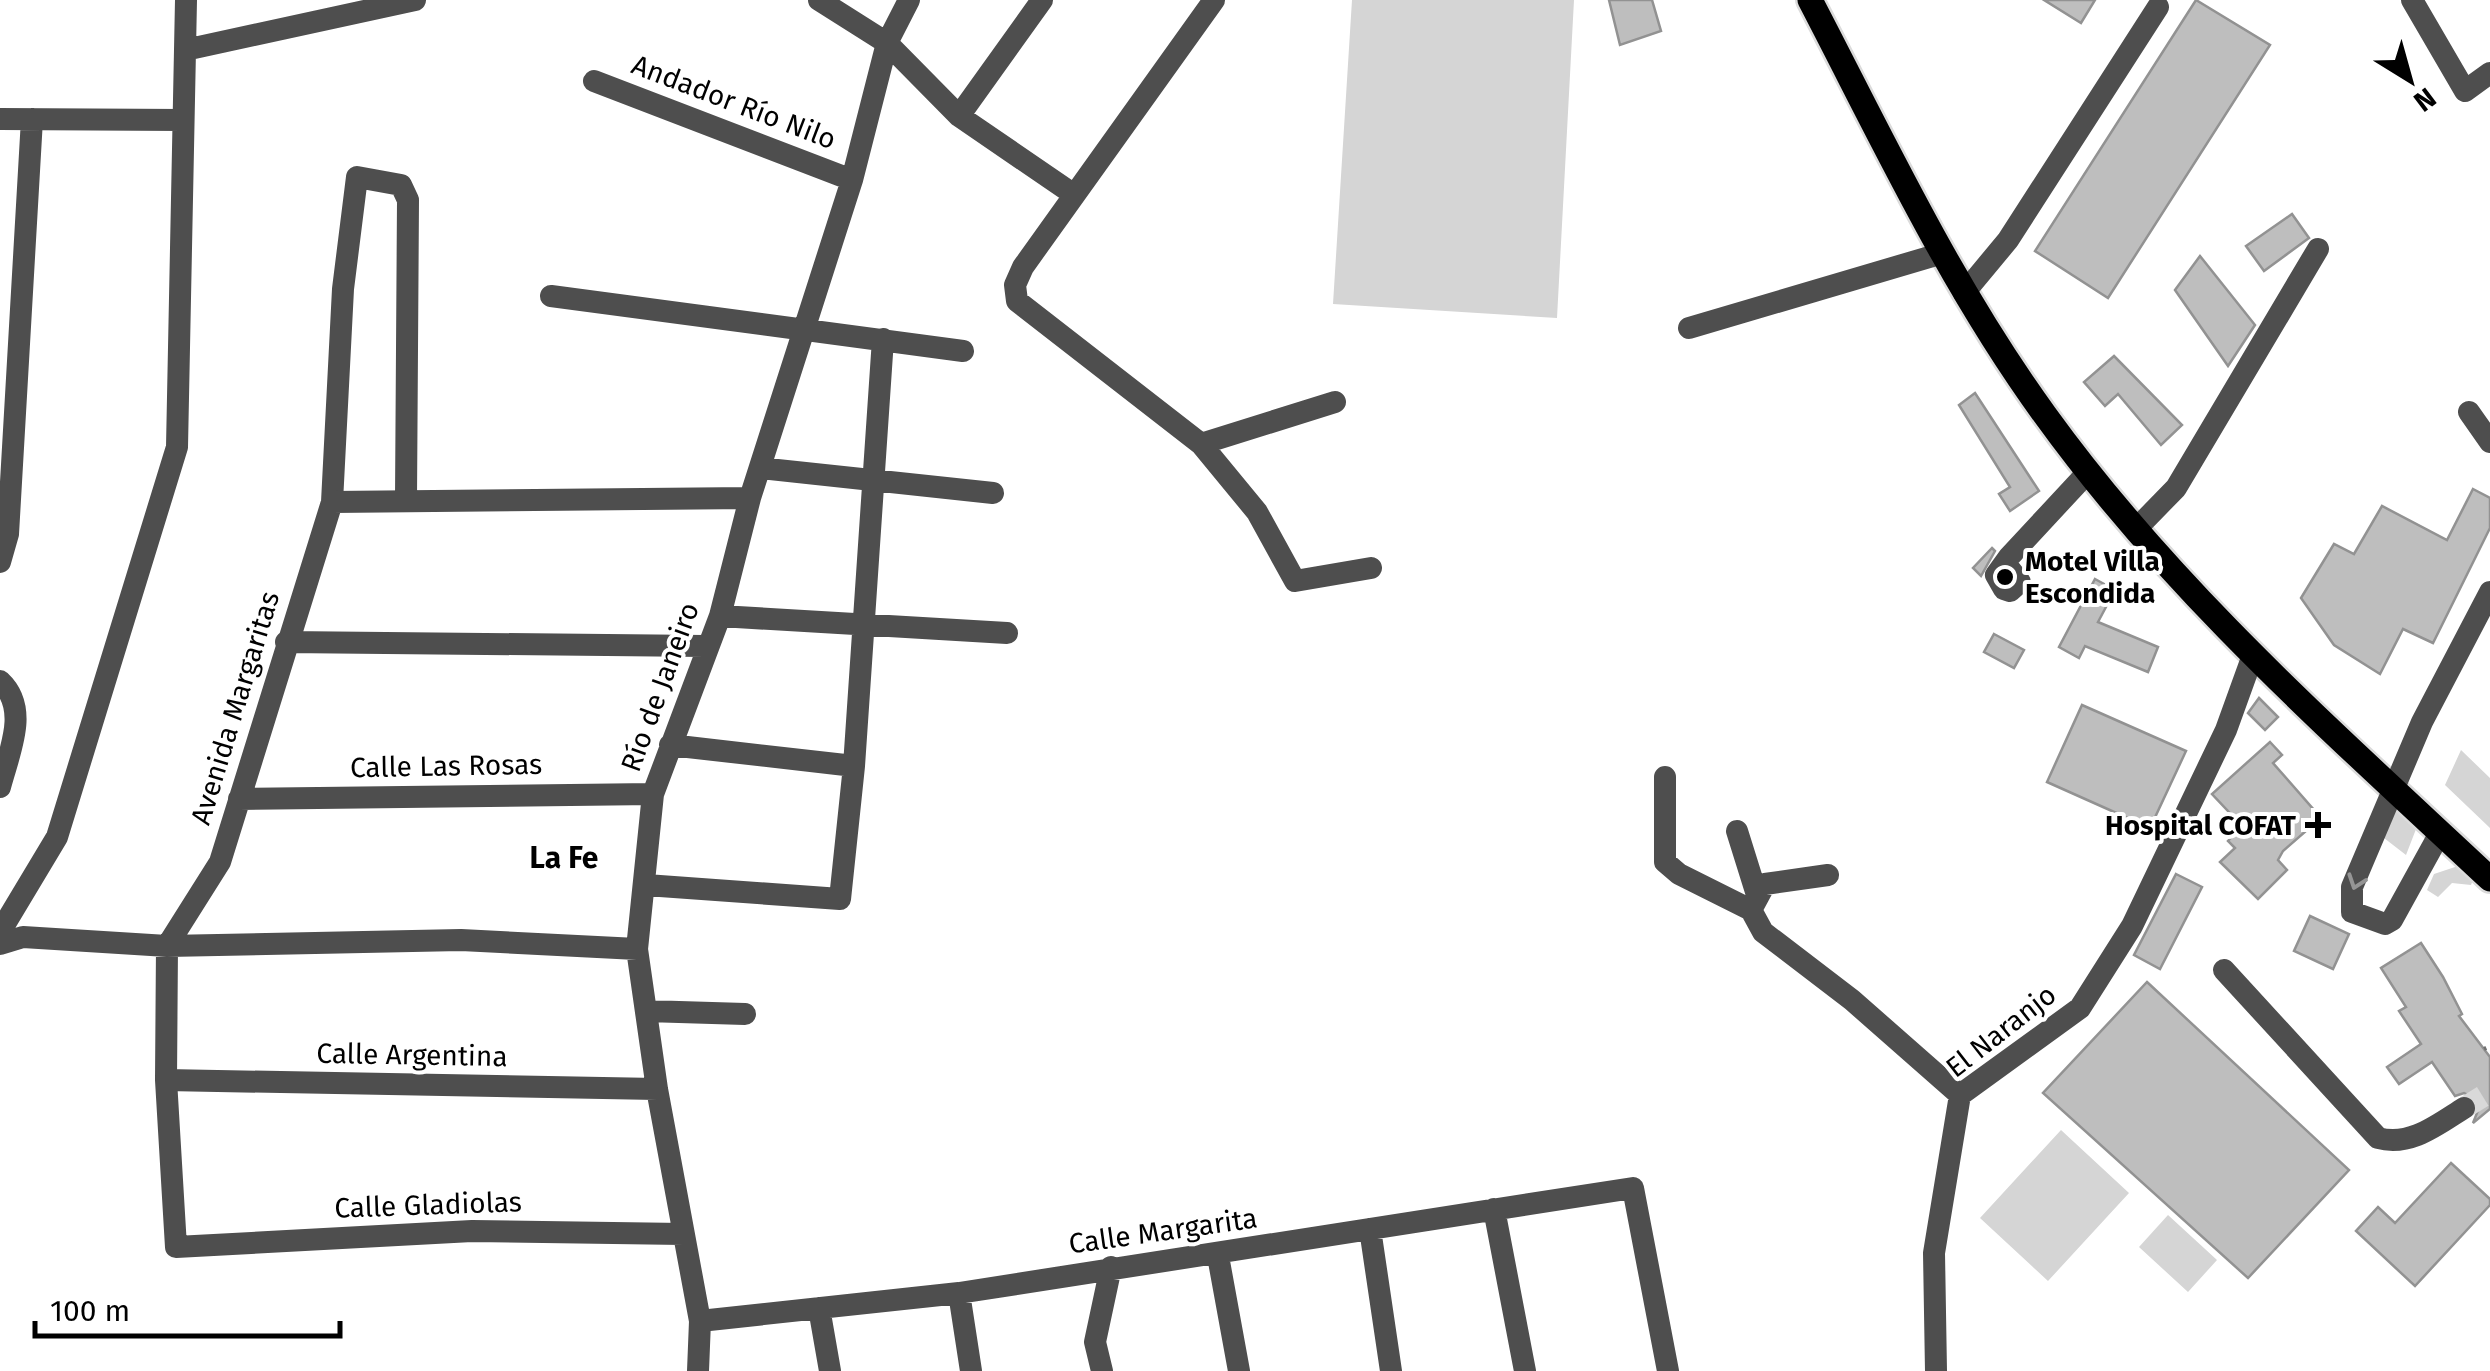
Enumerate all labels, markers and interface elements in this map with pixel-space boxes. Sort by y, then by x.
north arrow [2360,30,2460,130]
street label: Andador Río Nilo [627,48,841,156]
text: N [2407,81,2442,118]
place label: Motel Villa Escondida [2025,545,2160,610]
marker: Motel Villa Escondida [1994,566,2016,588]
street label: Avenida Margaritas [184,587,286,829]
street label: Río de Janeiro [614,598,706,776]
street label: Calle Las Rosas [350,748,542,784]
place label: Hospital COFAT [2105,809,2297,842]
marker: Hospital COFAT [2305,812,2331,838]
district label: La Fe [530,840,598,876]
one-way arrow [2347,872,2368,889]
street label: El Naranjo [1939,978,2063,1084]
street label: Calle Argentina [316,1037,508,1073]
street label: Calle Gladiolas [334,1185,522,1225]
street label: Calle Margarita [1067,1201,1259,1261]
scale bar [35,1276,340,1338]
text: 100 m [50,1293,130,1329]

